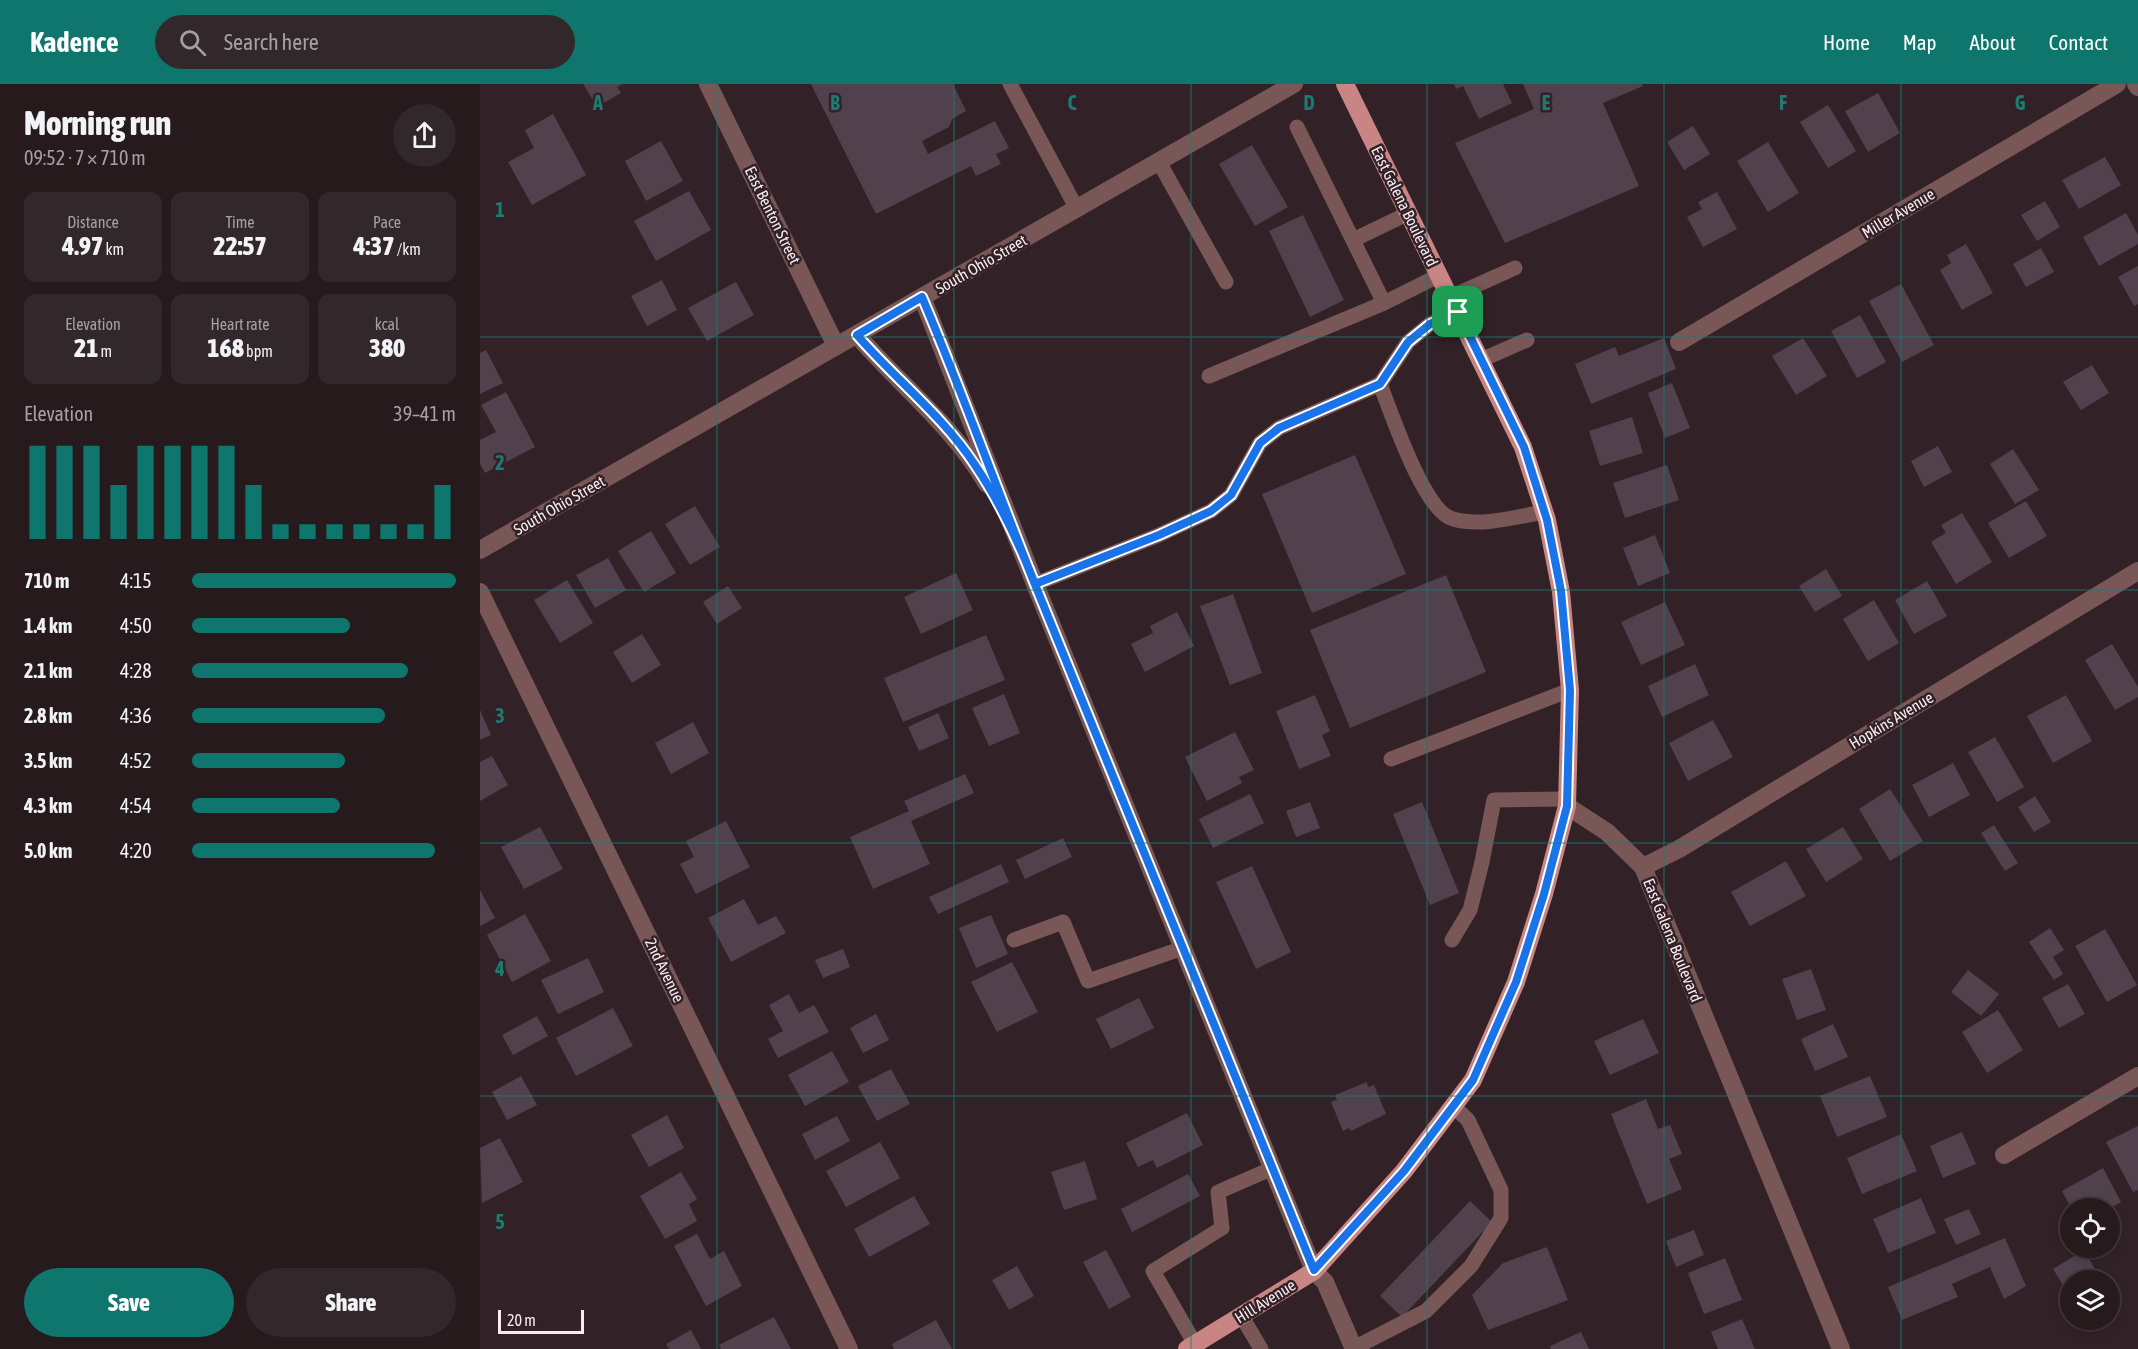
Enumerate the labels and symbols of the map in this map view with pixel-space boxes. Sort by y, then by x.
text: A [592,91,603,114]
text: B [830,91,840,114]
text: C [1068,91,1077,114]
text: D [1303,91,1315,114]
text: E [1542,91,1551,114]
text: F [1779,91,1787,114]
text: G [2015,91,2026,114]
street label: East Galena Boulevard [1368,143,1442,269]
street label: East Benton Street [742,163,805,267]
street label: Miller Avenue [1859,184,1937,242]
text: 1 [495,198,505,221]
street label: South Ohio Street [932,230,1030,297]
pin [1432,286,1483,337]
text: 2 [495,451,505,474]
street label: South Ohio Street [510,471,608,538]
street label: Hopkins Avenue [1846,688,1937,753]
text: 3 [495,704,505,727]
street label: East Galena Boulevard [1640,876,1706,1004]
street label: 2nd Avenue [642,935,688,1005]
text: 4 [494,957,505,980]
text: 5 [495,1210,505,1233]
street label: Hill Avenue [1231,1275,1299,1327]
scale bar [498,1307,584,1334]

